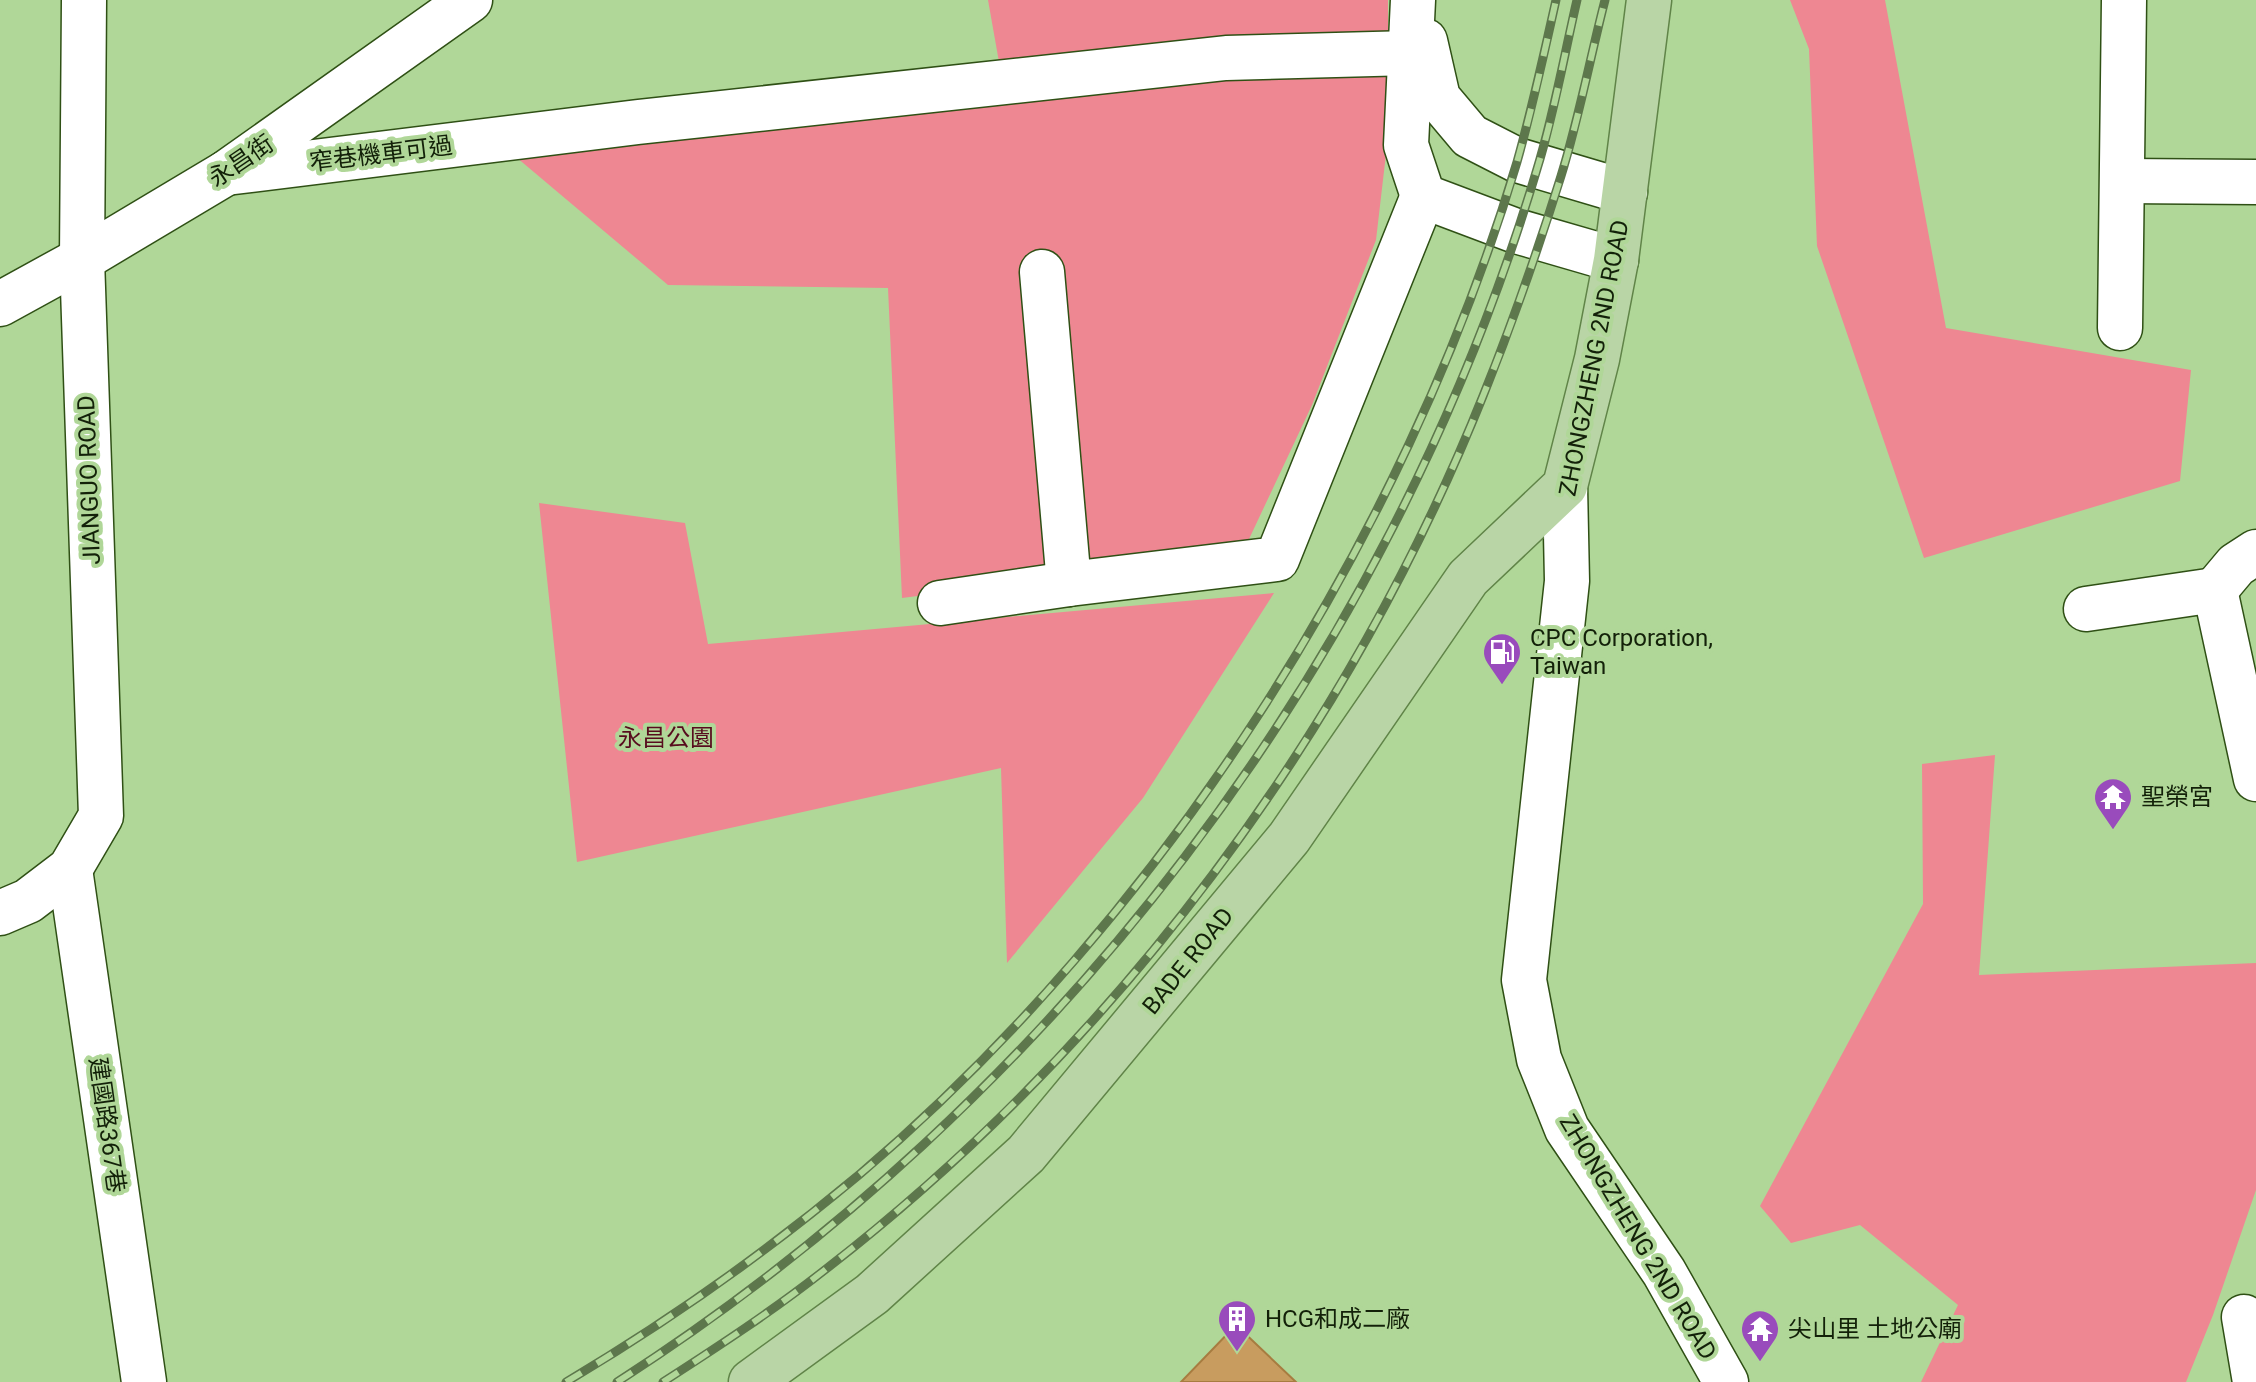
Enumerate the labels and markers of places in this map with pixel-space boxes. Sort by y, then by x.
place label: CPC Corporation, Taiwan [1530,624,1713,680]
fuel station icon: CPC Corporation, Taiwan [1481,631,1523,686]
temple icon: 聖榮宮 [2092,776,2134,831]
place label: 聖榮宮 [2141,783,2213,811]
building icon: HCG和成二廠 [1216,1298,1258,1353]
place label: HCG和成二廠 [1265,1305,1410,1333]
temple icon: 尖山里 土地公廟 [1739,1308,1781,1363]
place label: 尖山里 土地公廟 [1788,1315,1962,1343]

